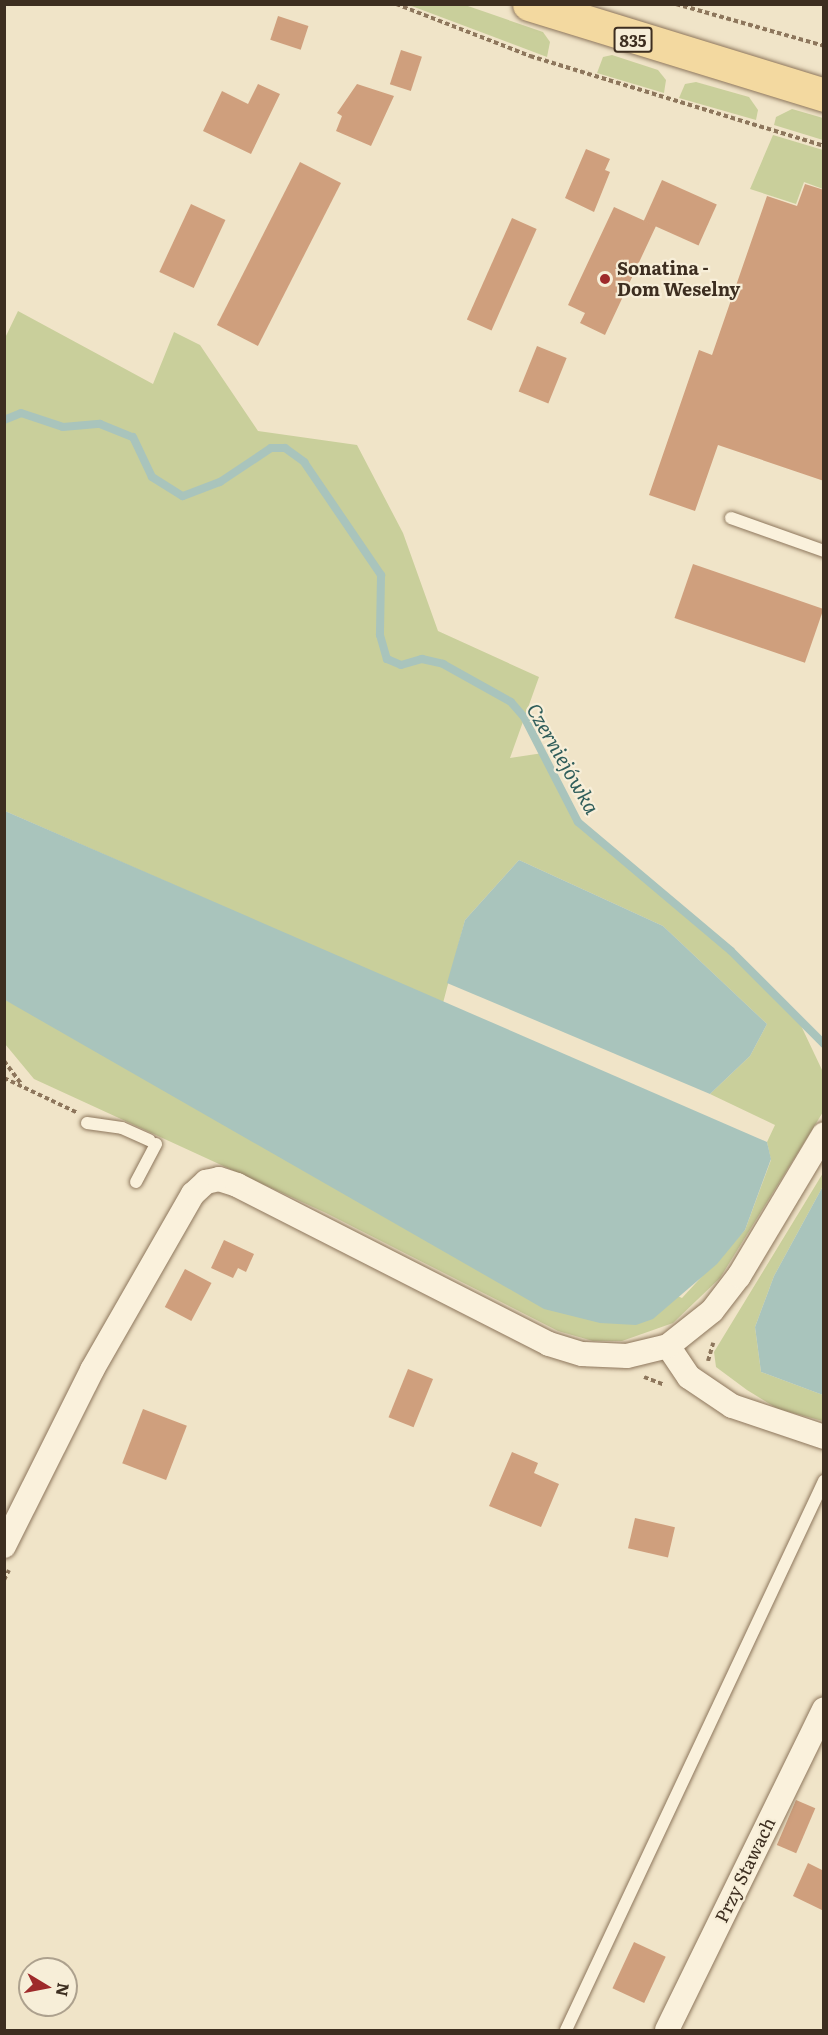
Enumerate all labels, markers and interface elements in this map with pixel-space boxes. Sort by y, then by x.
road number: 835 [614,27,652,53]
place label: Sonatina - Dom Weselny [617,258,740,300]
marker: Sonatina - Dom Weselny [598,272,612,286]
water label: Czerniejówka [523,698,605,818]
street label: Przy Stawach [710,1814,780,1926]
north arrow [18,1957,78,2017]
text: N [51,1981,77,1998]

